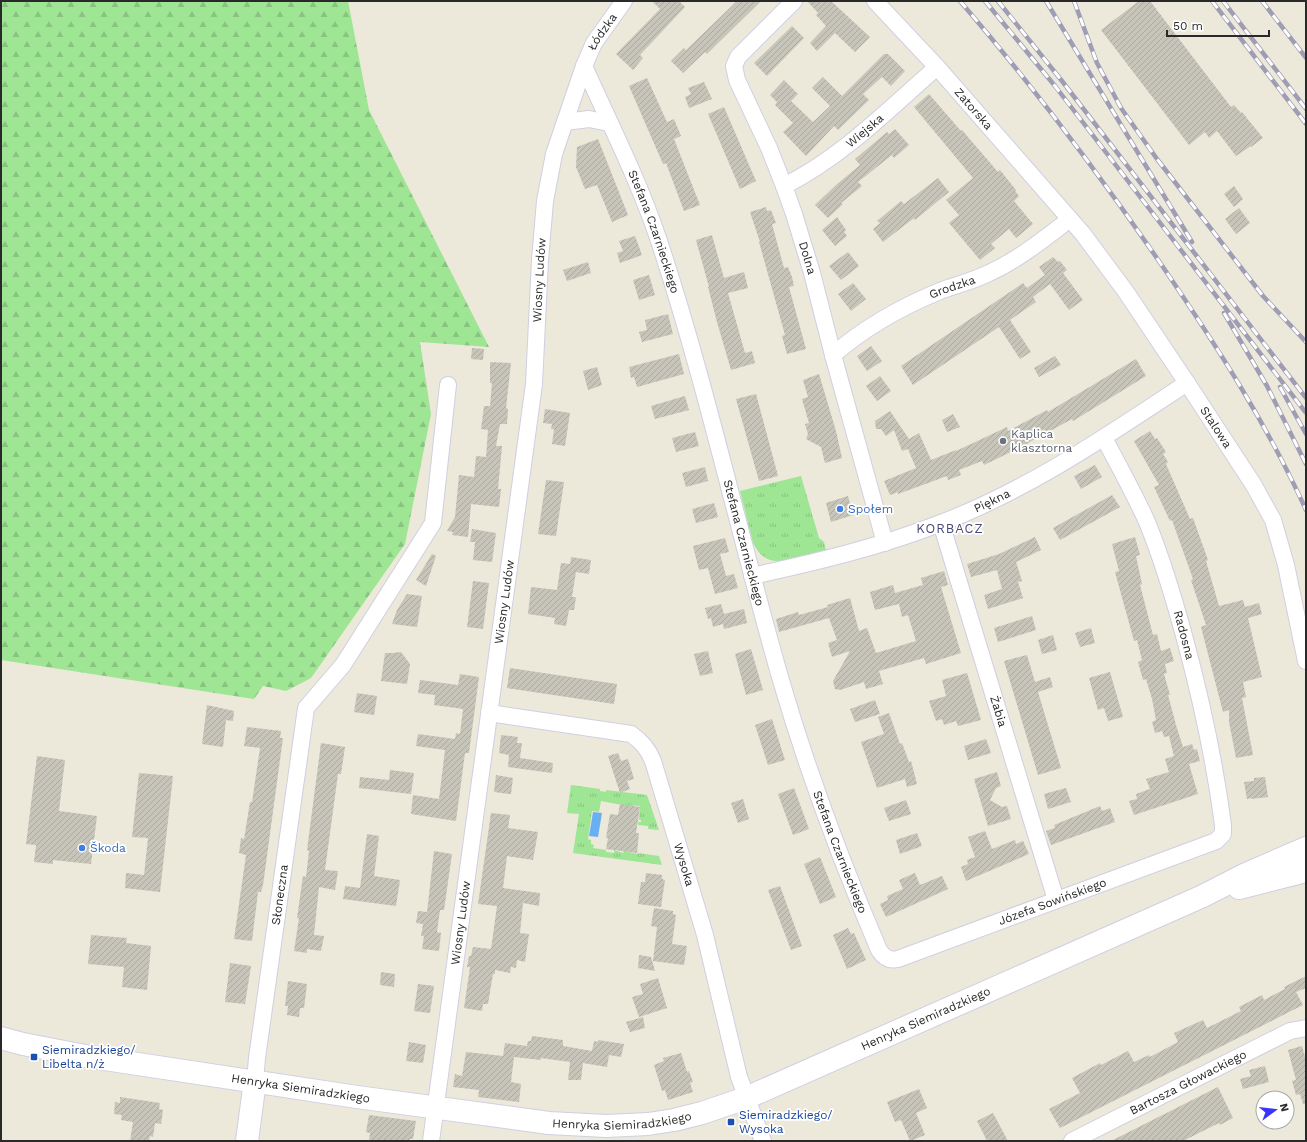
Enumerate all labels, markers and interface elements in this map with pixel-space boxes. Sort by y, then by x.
street label: Łódzka [585,10,620,52]
scale bar [1167,12,1269,38]
text: 50 m [1173,19,1203,33]
street label: Zatorska [951,85,996,133]
street label: Wiejska [843,111,887,150]
street label: Stefana Czarnieckiego [625,168,682,295]
street label: Wiosny Ludów [530,237,549,323]
street label: Dolna [796,240,819,276]
street label: Grodzka [927,272,977,302]
street label: Stalowa [1197,404,1235,451]
place label: Kaplica klasztorna [1011,427,1073,455]
marker: Kaplica klasztorna [998,436,1008,446]
street label: Stefana Czarnieckiego [721,478,767,608]
street label: Piękna [972,486,1013,515]
place label: Społem [848,502,893,516]
marker: Społem [835,504,845,514]
district label: KORBACZ [916,521,984,536]
street label: Wiosny Ludów [492,559,517,645]
street label: Radosna [1171,609,1197,661]
street label: Żabia [987,694,1010,729]
street label: Stefana Czarnieckiego [810,789,870,915]
place label: Škoda [90,841,126,855]
street label: Wysoka [671,841,697,888]
marker: Škoda [77,843,87,853]
street label: Słoneczna [269,863,291,926]
street label: Józefa Sowińskiego [996,875,1108,928]
street label: Wiosny Ludów [448,880,473,966]
street label: Henryka Siemiradzkiego [859,984,993,1053]
place label: Siemiradzkiego/ Libelta n/ż [42,1043,135,1071]
street label: Bartosza Głowackiego [1127,1047,1249,1118]
marker: Siemiradzkiego/ Libelta n/ż [29,1052,39,1062]
street label: Henryka Siemiradzkiego [230,1071,371,1106]
north arrow [1255,1090,1295,1130]
text: N [1277,1102,1292,1113]
place label: Siemiradzkiego/ Wysoka [739,1108,832,1136]
street label: Henryka Siemiradzkiego [552,1109,693,1133]
marker: Siemiradzkiego/ Wysoka [726,1117,736,1127]

